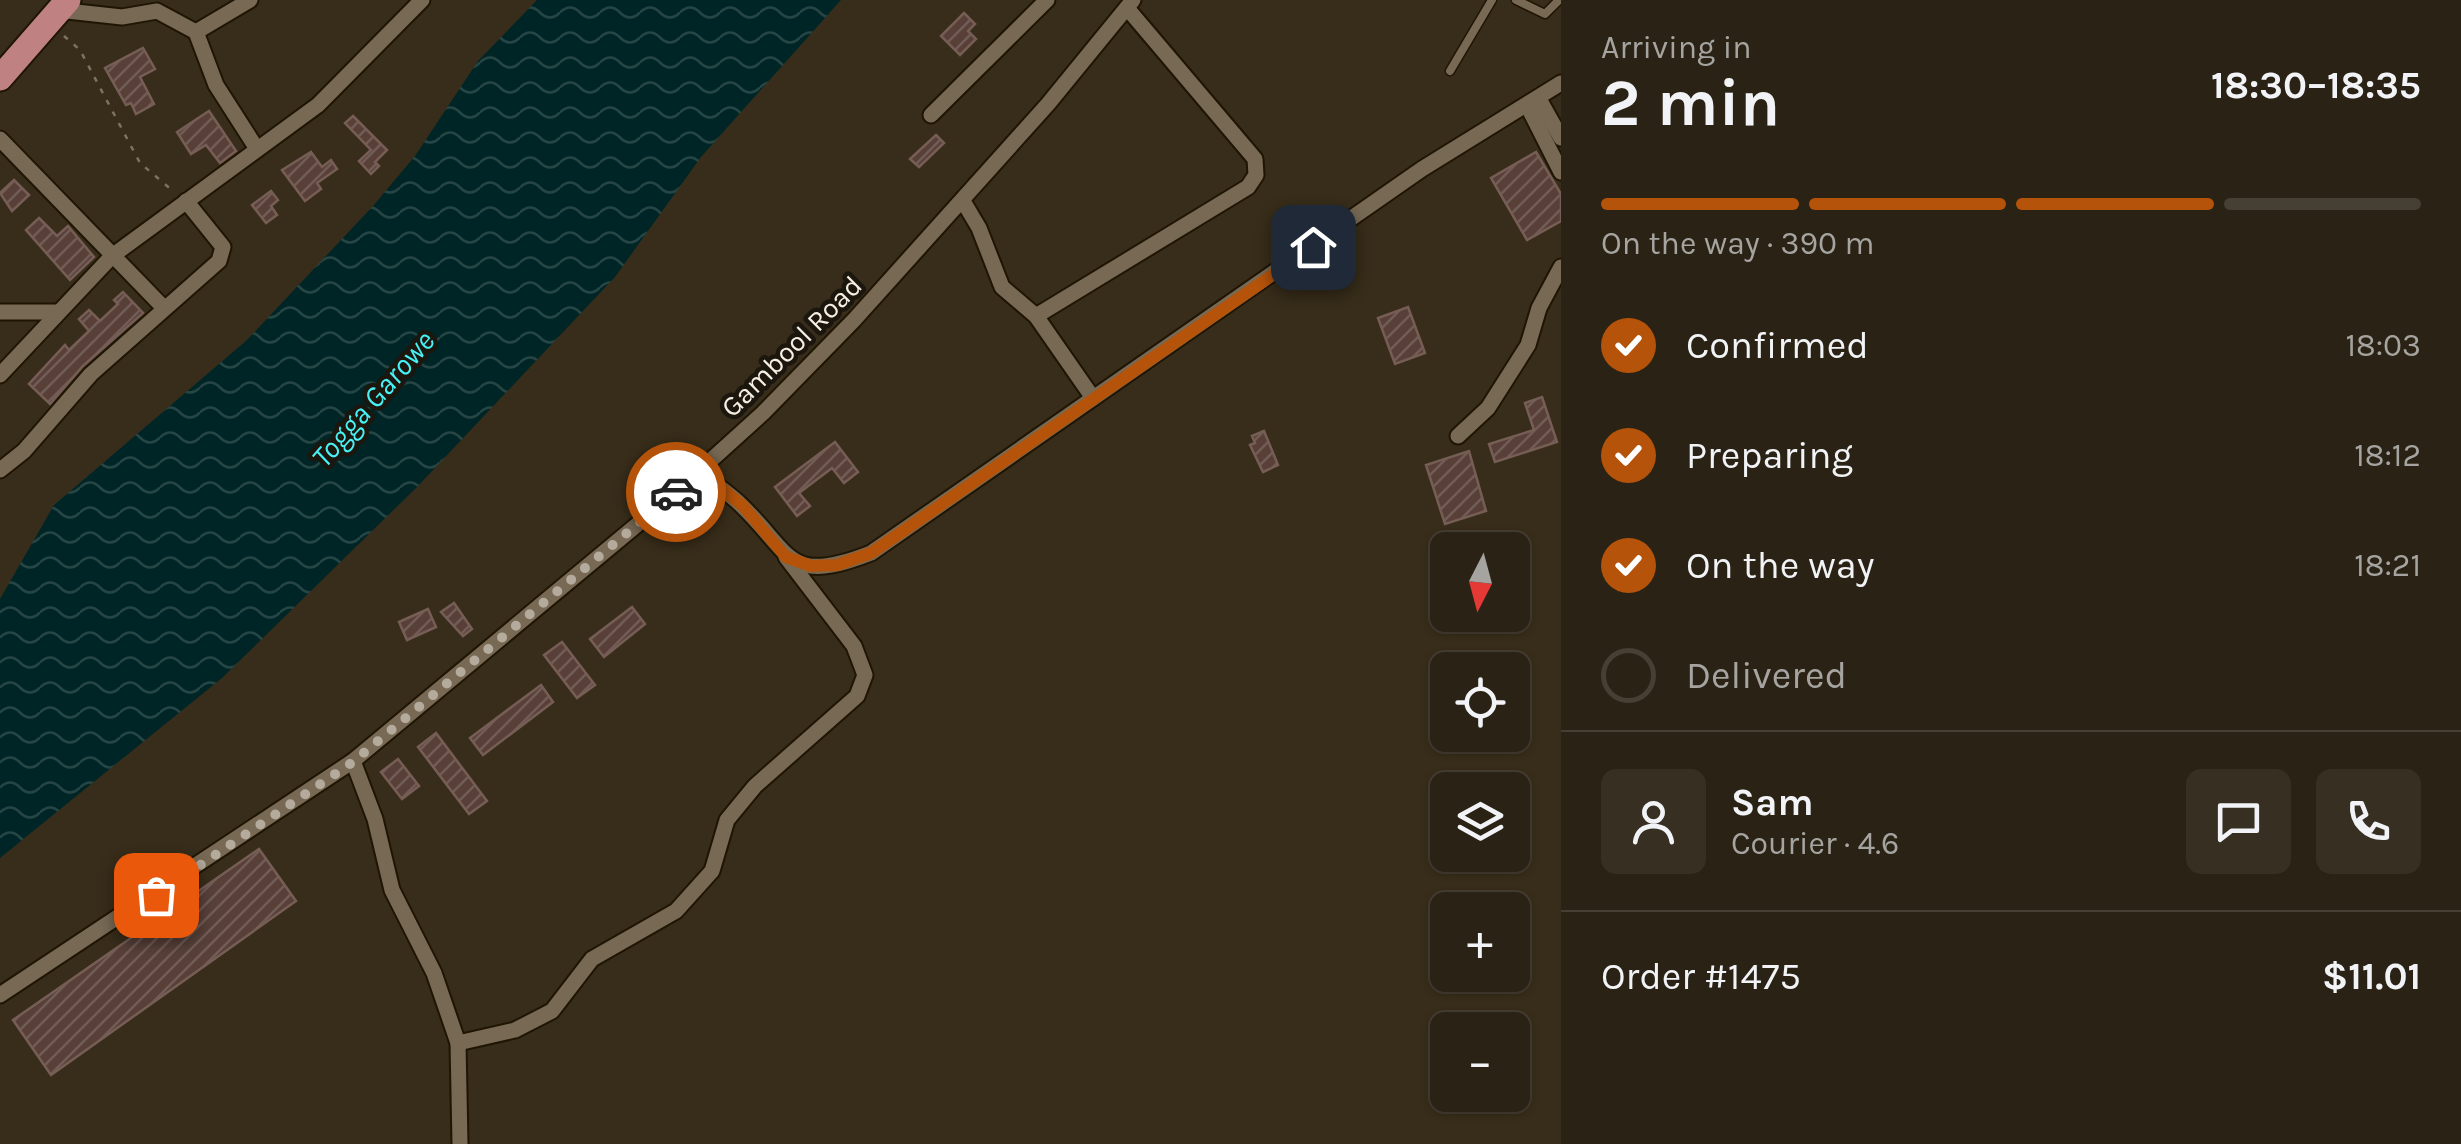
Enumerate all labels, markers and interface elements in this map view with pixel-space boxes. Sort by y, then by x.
text: Arriving in [1601,29,1752,66]
text: 18:30–18:35 [2211,63,2421,108]
text: 2 min [1601,65,1780,141]
pin [1271,205,1356,290]
icon: home [1286,220,1341,275]
text: On the way · 390 m [1601,225,1875,262]
street label: Gambool Road [714,269,869,424]
icon: check [1601,318,1656,373]
water label: Togga Garowe [304,323,442,475]
text: Confirmed [1686,323,1869,368]
text: 18:03 [2345,327,2421,364]
icon: check [1601,428,1656,483]
text: Preparing [1686,433,1853,478]
text: 18:12 [2354,437,2421,474]
courier [626,442,726,542]
icon: car [649,465,704,520]
north arrow [1430,532,1530,632]
map controls [1430,532,1530,1112]
icon: check [1601,538,1656,593]
text: On the way [1686,543,1874,588]
text: 18:21 [2354,547,2421,584]
button: locate [1430,652,1530,752]
text: Delivered [1686,653,1847,698]
button: person [1601,769,1706,874]
button: chat [2186,769,2291,874]
button: phone [2316,769,2421,874]
button: layers [1430,772,1530,872]
text: Sam [1731,780,1814,825]
text: Courier · 4.6 [1731,825,1899,862]
pin [114,853,199,938]
icon: bag [129,868,184,923]
button: + [1430,892,1530,992]
text: Order #1475 [1601,954,1801,999]
text: $11.01 [2322,954,2421,999]
button: − [1430,1012,1530,1112]

